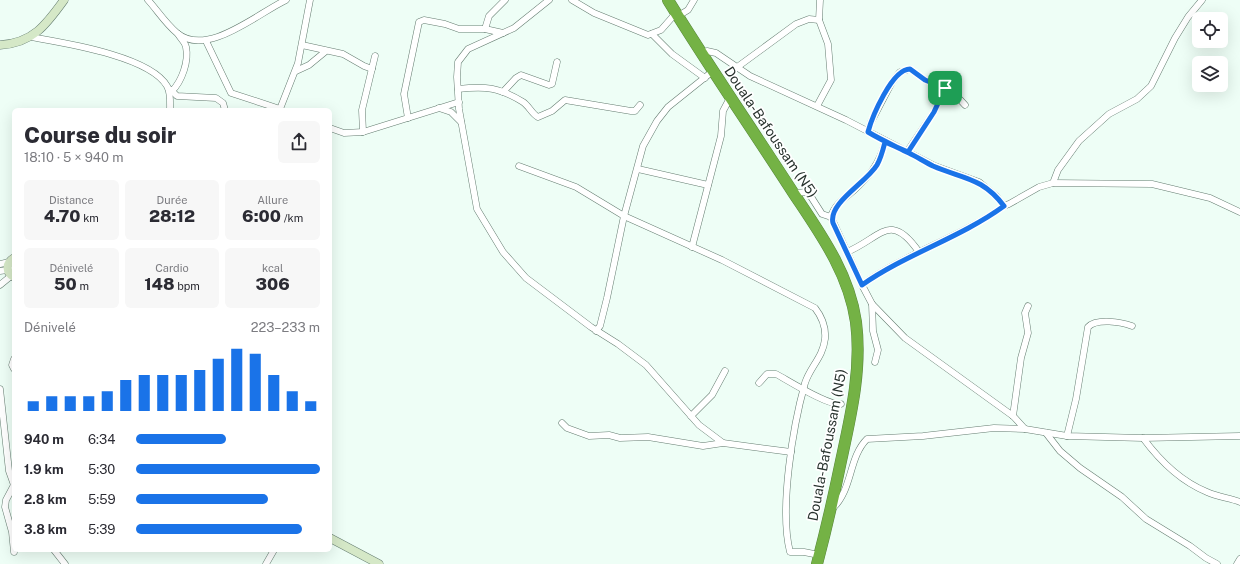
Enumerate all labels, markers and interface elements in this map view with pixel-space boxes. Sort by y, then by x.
map controls [1192,12,1228,92]
button: locate [1192,12,1228,48]
button: layers [1192,56,1228,92]
street label: Douala-Bafoussam (N5) [721,63,821,201]
pin [928,71,962,105]
icon: arrive [934,77,956,99]
button: share [278,121,320,163]
text: Course du soir [24,122,176,148]
text: 18:10 · 5 × 940 m [24,150,123,165]
text: Distance [49,194,94,206]
text: Durée [157,194,187,206]
text: Allure [257,194,288,206]
text: 4.70 [44,206,80,226]
text: 28:12 [149,206,195,226]
text: 6:00 [242,206,281,226]
text: km [80,212,99,224]
text: /km [281,212,303,224]
text: Dénivelé [49,262,93,274]
text: Cardio [155,262,189,274]
text: kcal [262,262,283,274]
text: 50 [54,274,77,294]
text: 148 [144,274,175,294]
text: 306 [256,274,290,294]
text: m [77,280,89,292]
text: bpm [175,280,200,292]
text: Dénivelé [24,320,76,335]
text: 223–233 m [251,320,320,335]
street label: Douala-Bafoussam (N5) [804,368,850,522]
text: 940 m [24,432,64,447]
text: 6:34 [88,432,115,447]
text: 1.9 km [24,462,64,477]
text: 5:30 [88,462,115,477]
text: 2.8 km [24,492,67,507]
text: 5:59 [88,492,116,507]
text: 3.8 km [24,522,67,537]
text: 5:39 [88,522,115,537]

